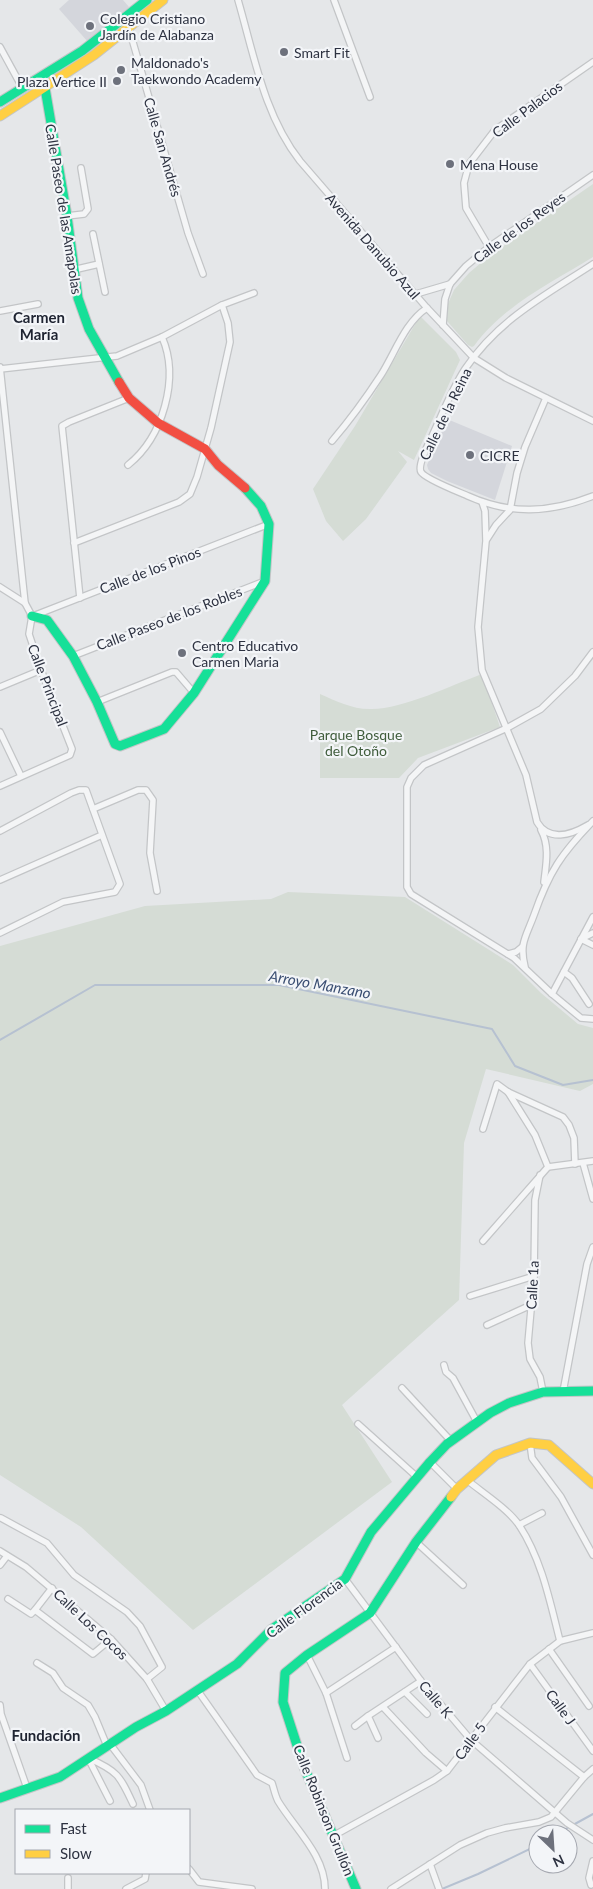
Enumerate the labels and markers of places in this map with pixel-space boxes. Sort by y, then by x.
place label: Colegio Cristiano Jardín de Alabanza [100,10,214,43]
marker: Colegio Cristiano Jardín de Alabanza [84,20,96,32]
place label: Smart Fit [294,44,350,61]
marker: Smart Fit [278,46,290,58]
place label: Maldonado's Taekwondo Academy [131,54,262,87]
marker: Maldonado's Taekwondo Academy [115,64,127,76]
place label: Plaza Vertice II [17,73,107,90]
marker: Plaza Vertice II [111,75,123,87]
place label: Mena House [460,156,538,173]
marker: Mena House [444,158,456,170]
place label: CICRE [480,447,519,464]
marker: CICRE [464,449,476,461]
place label: Centro Educativo Carmen Maria [192,637,298,670]
marker: Centro Educativo Carmen Maria [176,647,188,659]

